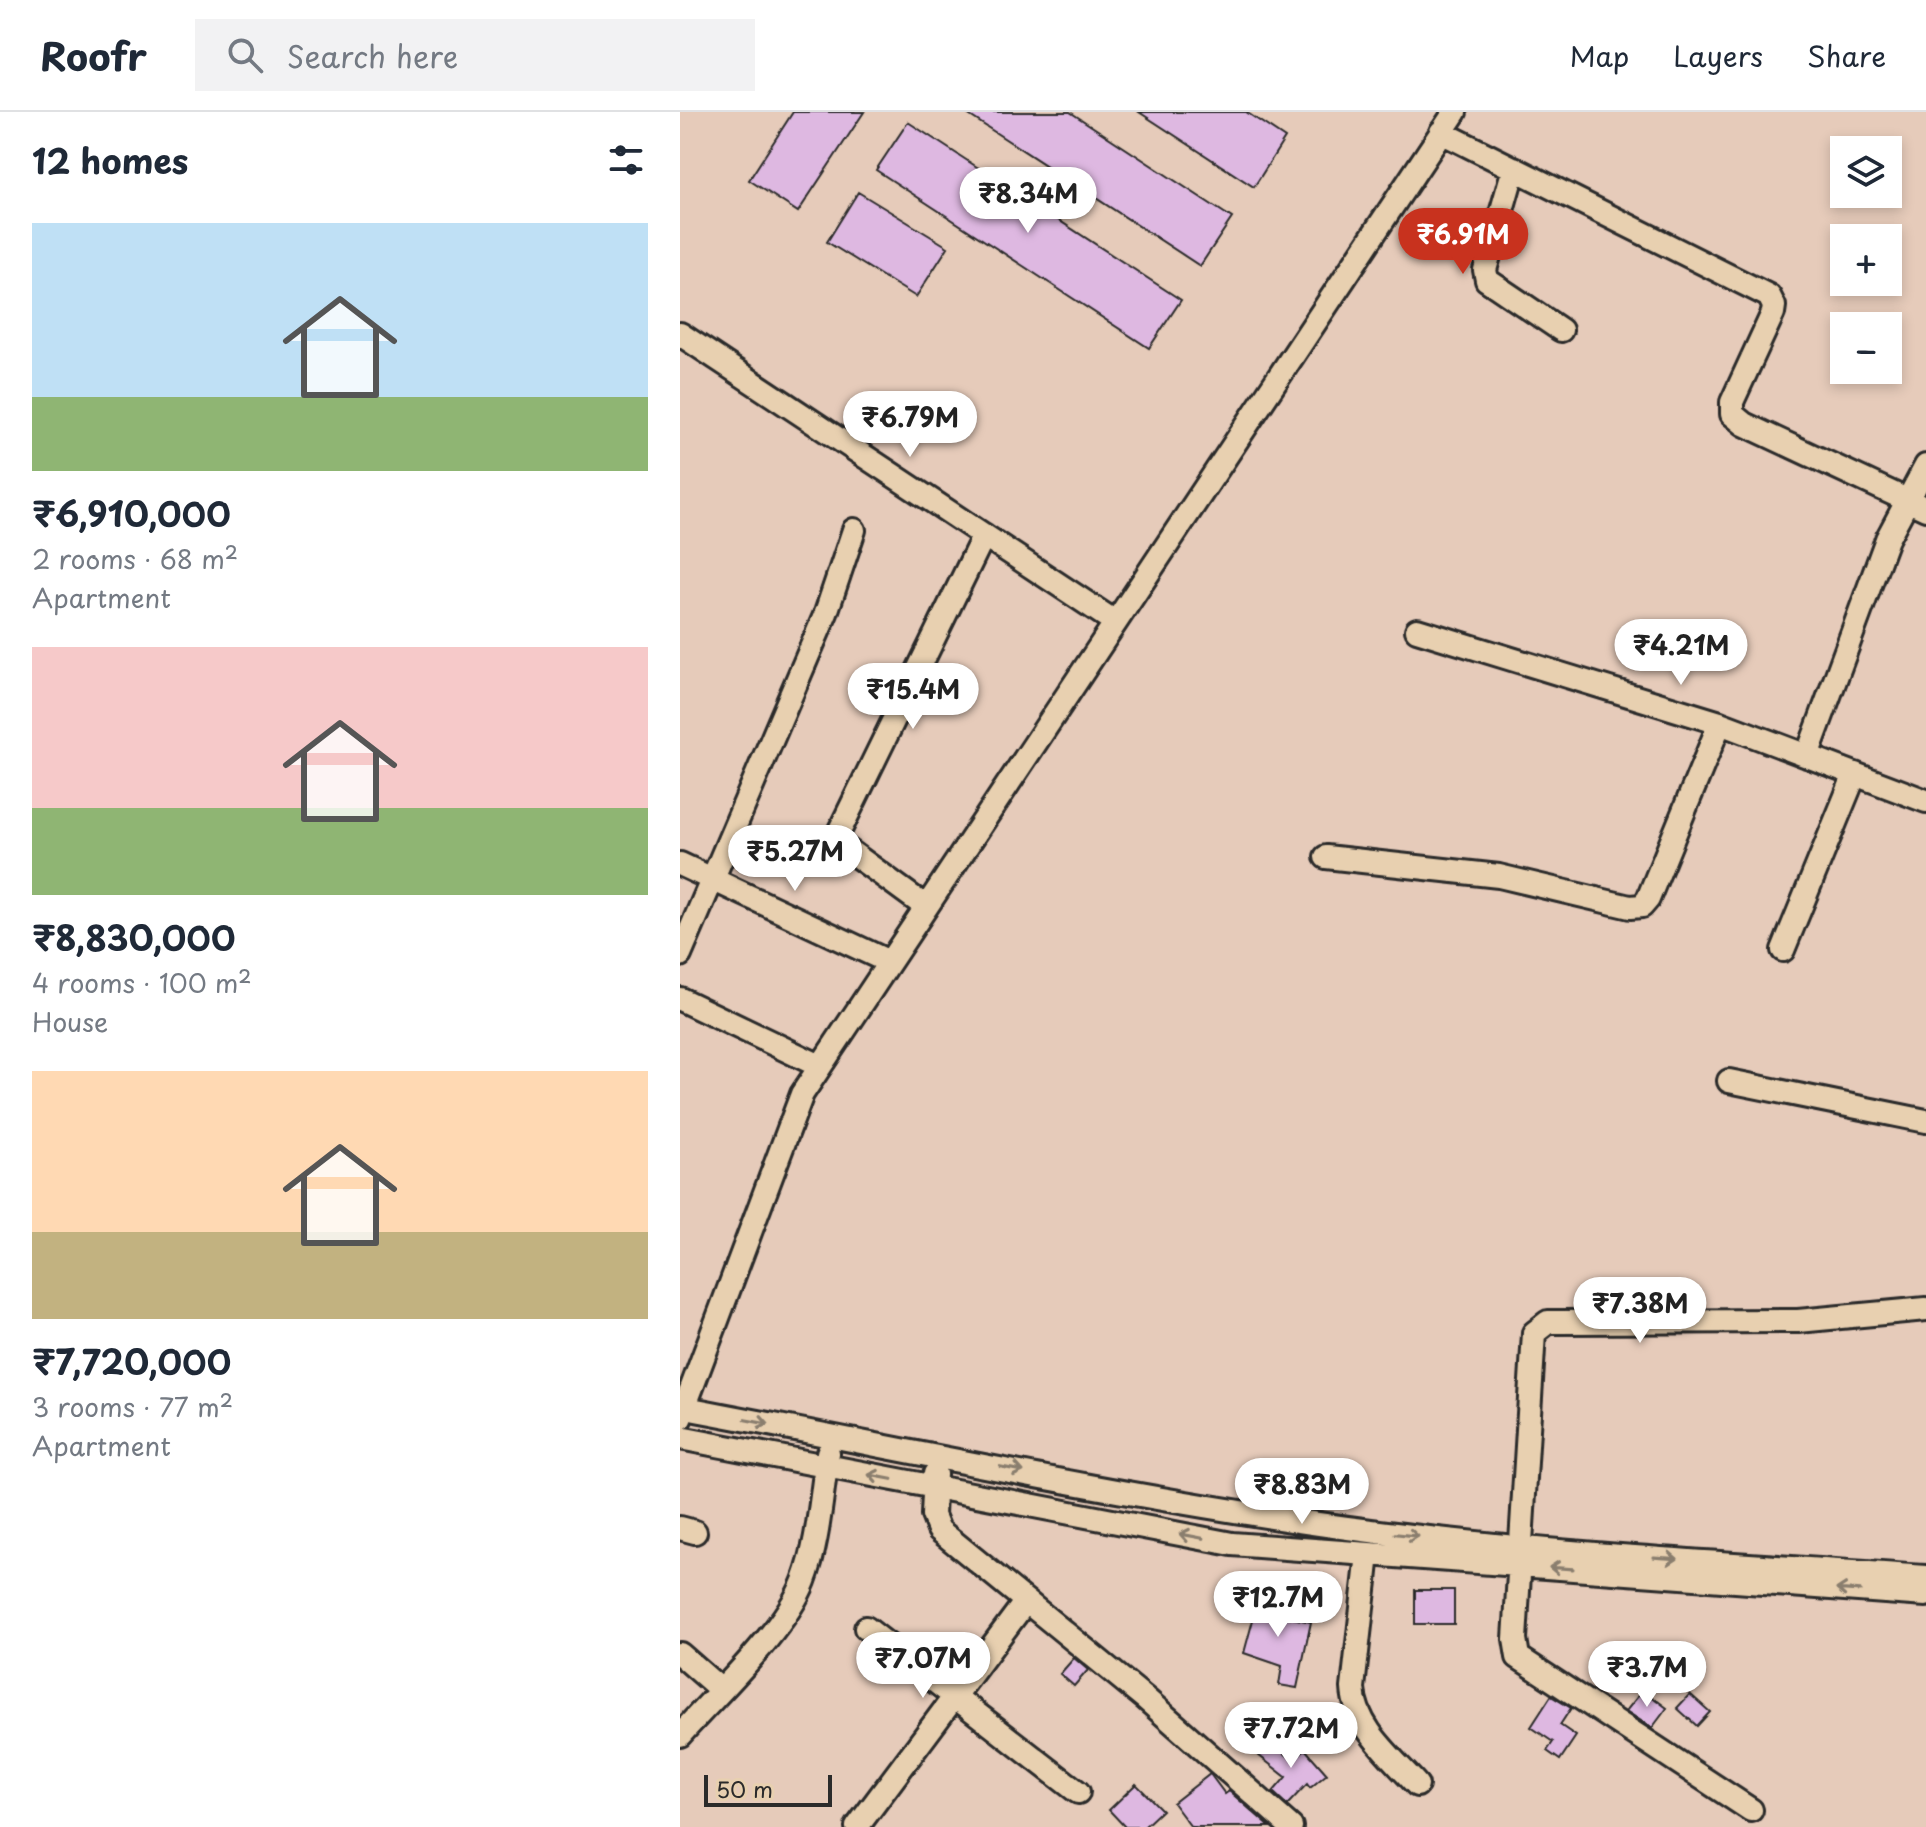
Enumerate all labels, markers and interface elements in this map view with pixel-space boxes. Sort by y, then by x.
search box [195,19,755,91]
text: Roofr [40,27,147,84]
icon: search [223,33,267,77]
text: Search here [287,33,458,78]
text: Map [1569,34,1629,77]
text: Layers [1673,34,1763,77]
text: Share [1807,34,1886,77]
text: 12 homes [32,134,188,186]
map controls [1830,136,1902,384]
button: layers [1830,136,1902,208]
icon: filters [604,138,648,182]
pin: ₹8.34M [963,167,1093,235]
text: ₹8.34M [978,173,1078,212]
pin: ₹6.91M [1398,208,1528,276]
text: ₹6.91M [1416,214,1510,253]
button: + [1830,224,1902,296]
icon: home [268,275,412,419]
button: − [1830,312,1902,384]
pin: ₹6.79M [845,391,975,459]
text: ₹6.79M [861,397,959,436]
text: ₹6,910,000 [32,487,231,539]
text: 2 rooms · 68 m² [32,539,238,578]
text: Apartment [32,578,171,617]
pin: ₹4.21M [1616,619,1746,687]
text: ₹4.21M [1632,625,1730,664]
pin: ₹15.4M [848,663,978,731]
text: ₹15.4M [866,669,960,708]
icon: home [268,699,412,843]
pin: ₹5.27M [730,825,860,893]
text: ₹5.27M [746,831,844,870]
text: ₹8,830,000 [32,911,236,963]
text: 4 rooms · 100 m² [32,963,252,1002]
text: House [32,1002,108,1041]
icon: home [268,1123,412,1267]
pin: ₹7.38M [1575,1277,1705,1345]
text: ₹7.38M [1591,1283,1689,1322]
text: ₹7,720,000 [32,1335,231,1387]
text: 3 rooms · 77 m² [32,1387,233,1426]
one-way arrow [743,1415,769,1430]
text: Apartment [32,1426,171,1465]
pin: ₹8.83M [1237,1458,1367,1526]
one-way arrow [999,1463,1024,1478]
text: ₹8.83M [1253,1464,1351,1503]
one-way arrow [868,1468,893,1483]
one-way arrow [1178,1528,1204,1543]
one-way arrow [1393,1528,1420,1543]
one-way arrow [1652,1551,1679,1566]
one-way arrow [1548,1560,1575,1575]
pin: ₹12.7M [1213,1571,1343,1639]
text: ₹12.7M [1232,1577,1324,1616]
one-way arrow [1835,1582,1862,1597]
pin: ₹7.07M [858,1632,988,1700]
text: ₹7.07M [874,1638,972,1677]
pin: ₹3.7M [1591,1641,1703,1709]
text: ₹3.7M [1606,1647,1688,1686]
pin: ₹7.72M [1226,1702,1356,1770]
text: ₹7.72M [1243,1708,1339,1747]
scale bar [704,1771,832,1807]
text: 50 m [716,1772,773,1805]

